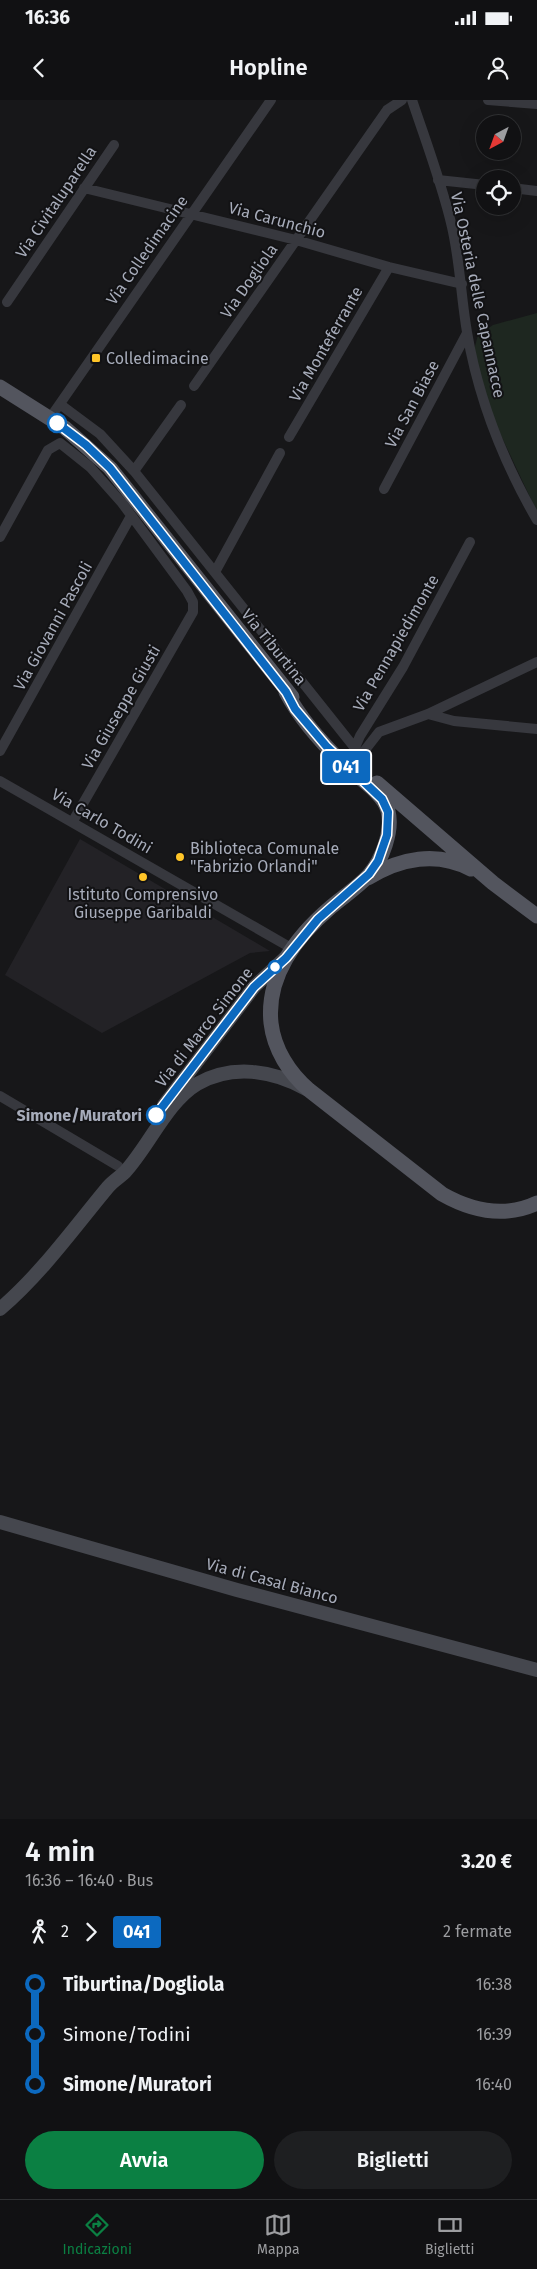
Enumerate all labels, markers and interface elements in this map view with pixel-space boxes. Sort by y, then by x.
text: 16:36 [25,6,70,29]
icon: back [25,54,53,82]
text: Hopline [229,54,308,81]
icon: person [484,54,512,82]
north arrow [476,115,521,160]
map controls [476,115,521,215]
street label: Via Civitaluparella [12,142,100,262]
button: locate [476,170,521,215]
street label: Via Osteria delle Capannacce [447,190,509,400]
street label: Via Colledimacine [102,192,192,308]
street label: Via Carunchio [226,198,328,242]
street label: Via Dogliola [217,240,281,322]
street label: Via Monteferrante [285,283,367,405]
place label: Colledimacine [106,349,209,368]
marker: Colledimacine [90,352,102,364]
street label: Via San Biase [381,357,443,451]
unlabelled marker [47,413,67,433]
street label: Via Giovanni Pascoli [10,558,96,694]
street label: Via Pennapiedimonte [349,571,443,715]
street label: Via Tiburtina [238,605,310,689]
street label: Via Giuseppe Giusti [78,642,164,772]
line badge: 041 [317,751,375,783]
text: 041 [332,756,360,778]
street label: Via Carlo Todini [48,785,156,857]
place label: Biblioteca Comunale "Fabrizio Orlandi" [190,839,339,876]
marker: Biblioteca Comunale "Fabrizio Orlandi" [174,851,186,863]
marker: Istituto Comprensivo Giuseppe Garibaldi [137,871,149,883]
place label: Istituto Comprensivo Giuseppe Garibaldi [68,885,218,922]
unlabelled marker [268,960,282,974]
street label: Via di Marco Simone [151,963,257,1091]
marker: Simone/Muratori [146,1105,166,1125]
place label: Simone/Muratori [17,1106,142,1125]
street label: Via di Casal Bianco [204,1554,340,1608]
text: 4 min [25,1835,95,1868]
text: 3.20 € [461,1850,512,1873]
text: 16:36 – 16:40 · Bus [25,1871,153,1890]
icon: walk [25,1918,53,1946]
icon: forward [77,1918,105,1946]
text: 041 [123,1921,151,1943]
text: 2 [61,1922,69,1941]
text: 2 fermate [443,1922,512,1941]
text: Tiburtina/Dogliola [63,1973,224,1996]
text: 16:38 [476,1975,512,1994]
text: Simone/Todini [63,2023,191,2046]
text: 16:39 [476,2025,512,2044]
text: Simone/Muratori [63,2073,212,2096]
text: 16:40 [475,2075,512,2094]
button: Avvia [25,2131,264,2189]
button: Biglietti [274,2131,512,2189]
tab: Indicazioni [63,2211,132,2258]
tab: Mappa [257,2211,300,2258]
tab: Biglietti [425,2211,474,2258]

